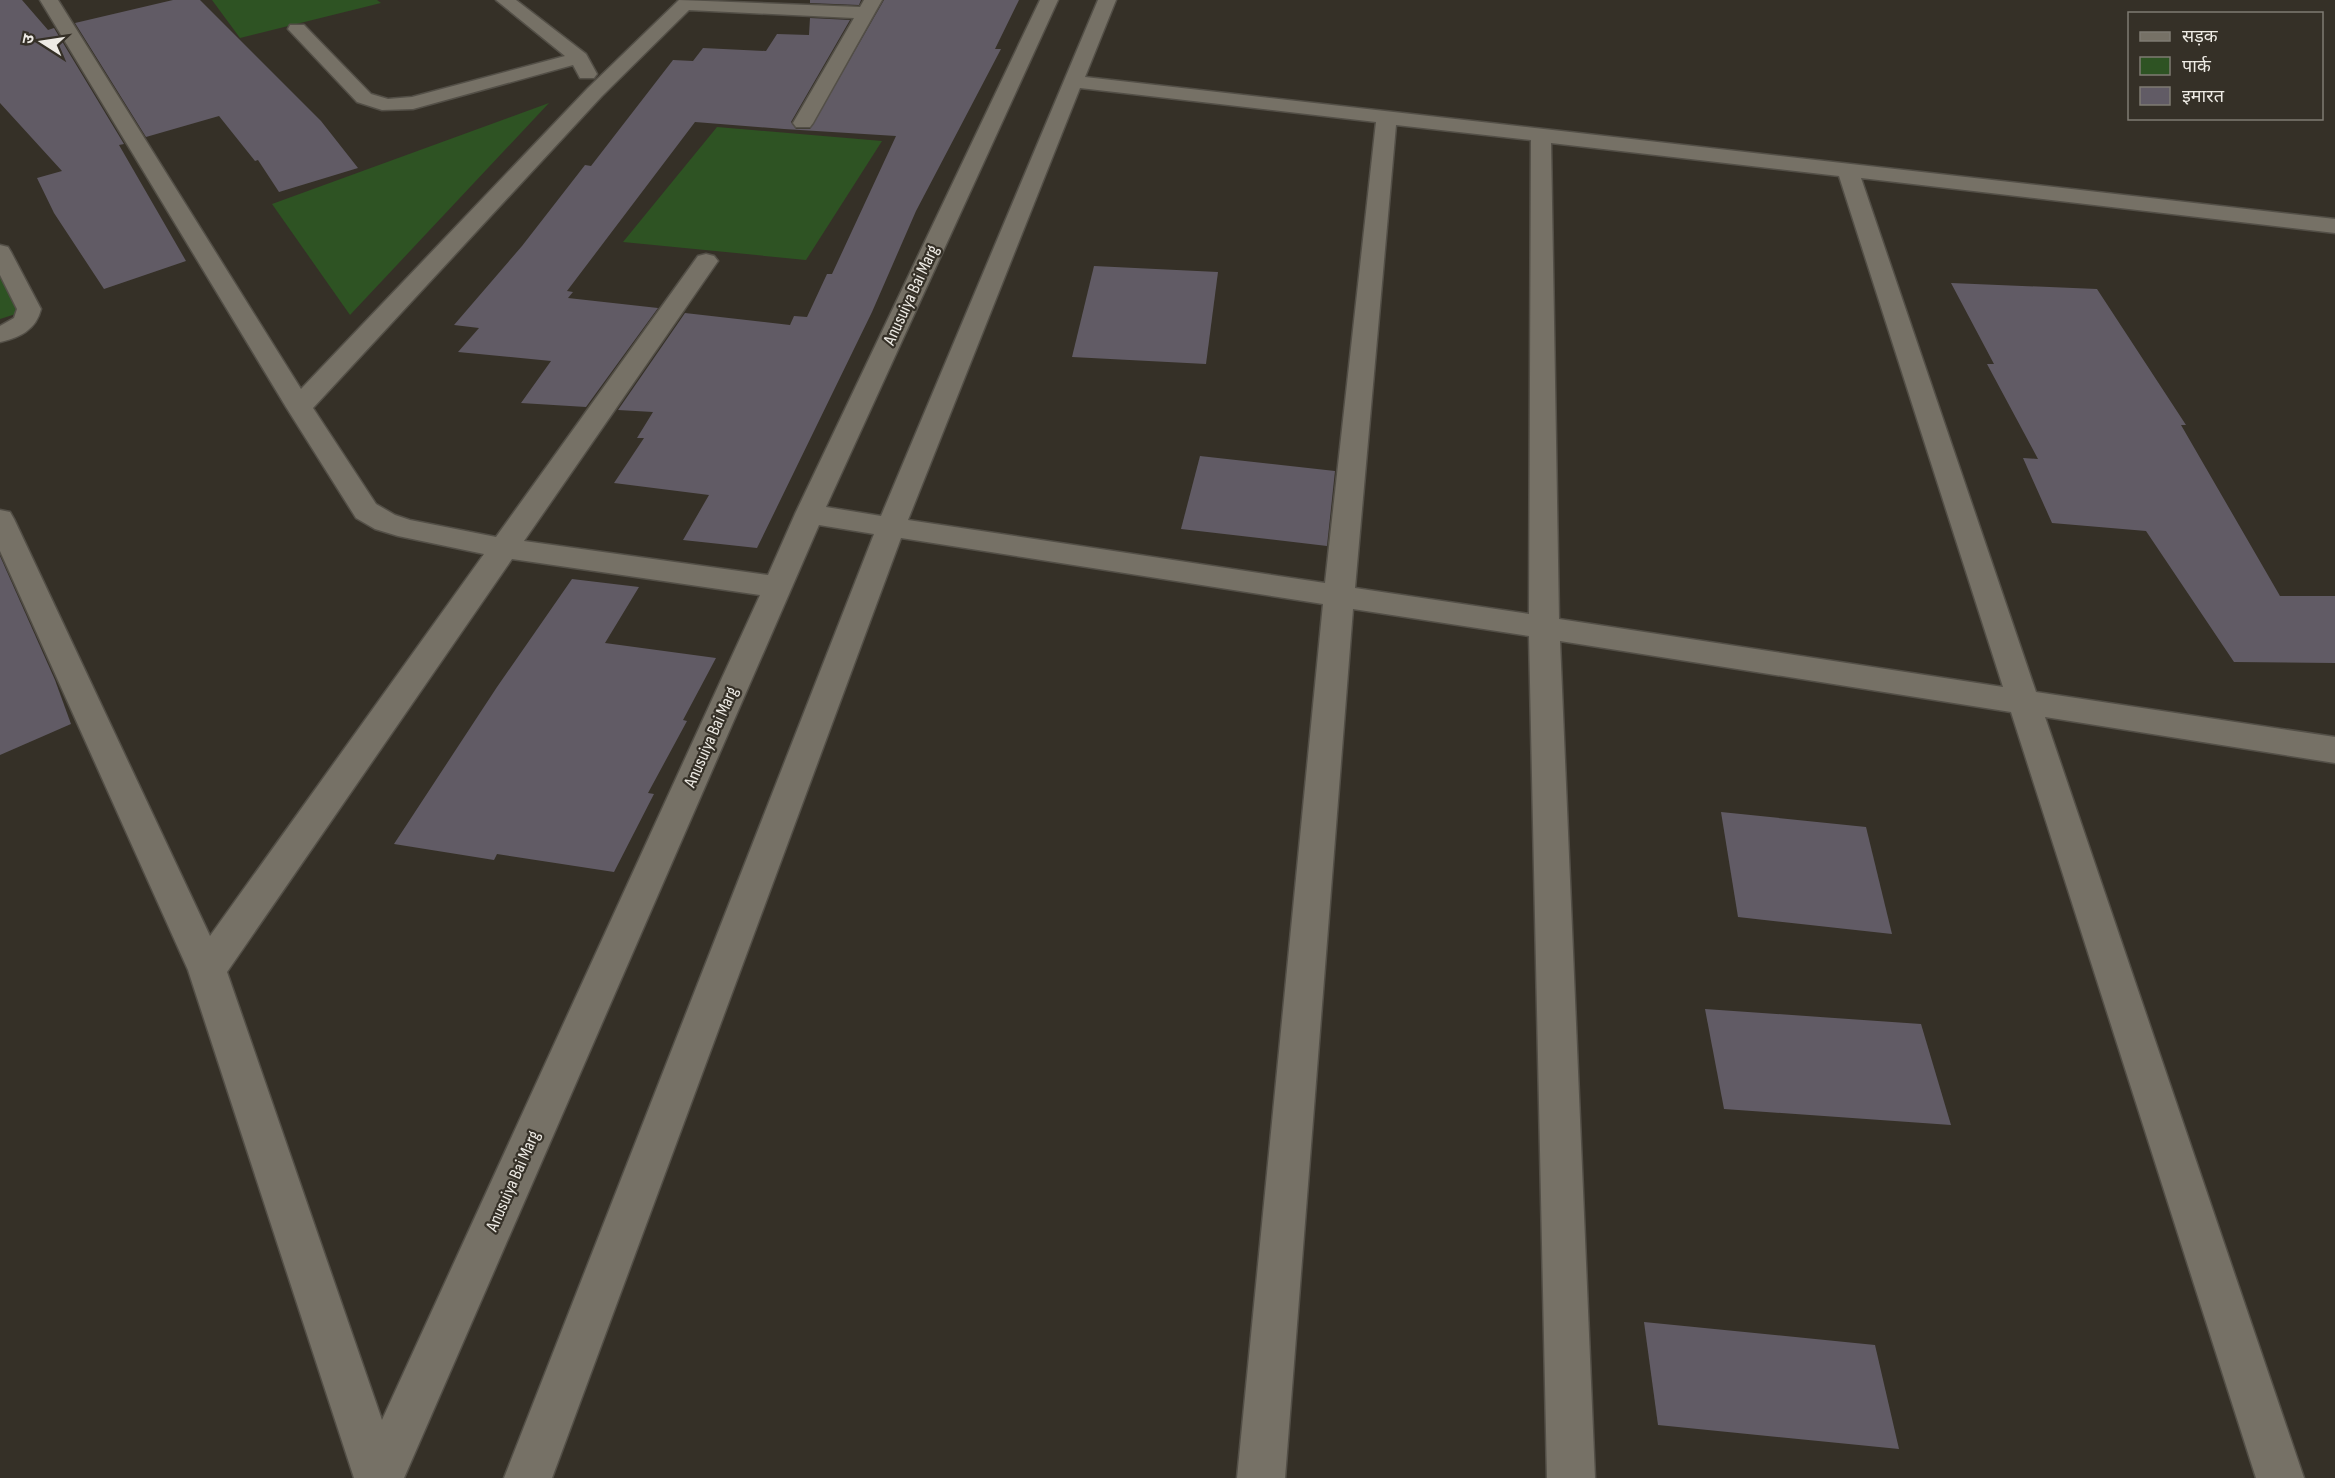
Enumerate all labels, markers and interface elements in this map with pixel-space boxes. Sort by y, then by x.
north arrow [12,12,72,72]
legend [2128,12,2323,120]
text: सड़क [2182,26,2219,47]
text: उ [19,32,39,46]
text: पार्क [2182,55,2212,77]
text: इमारत [2182,86,2225,107]
street label: Anusuiya Bai Marg [878,242,943,349]
street label: Anusuiya Bai Marg [679,684,743,791]
street label: Anusuiya Bai Marg [481,1128,545,1235]

